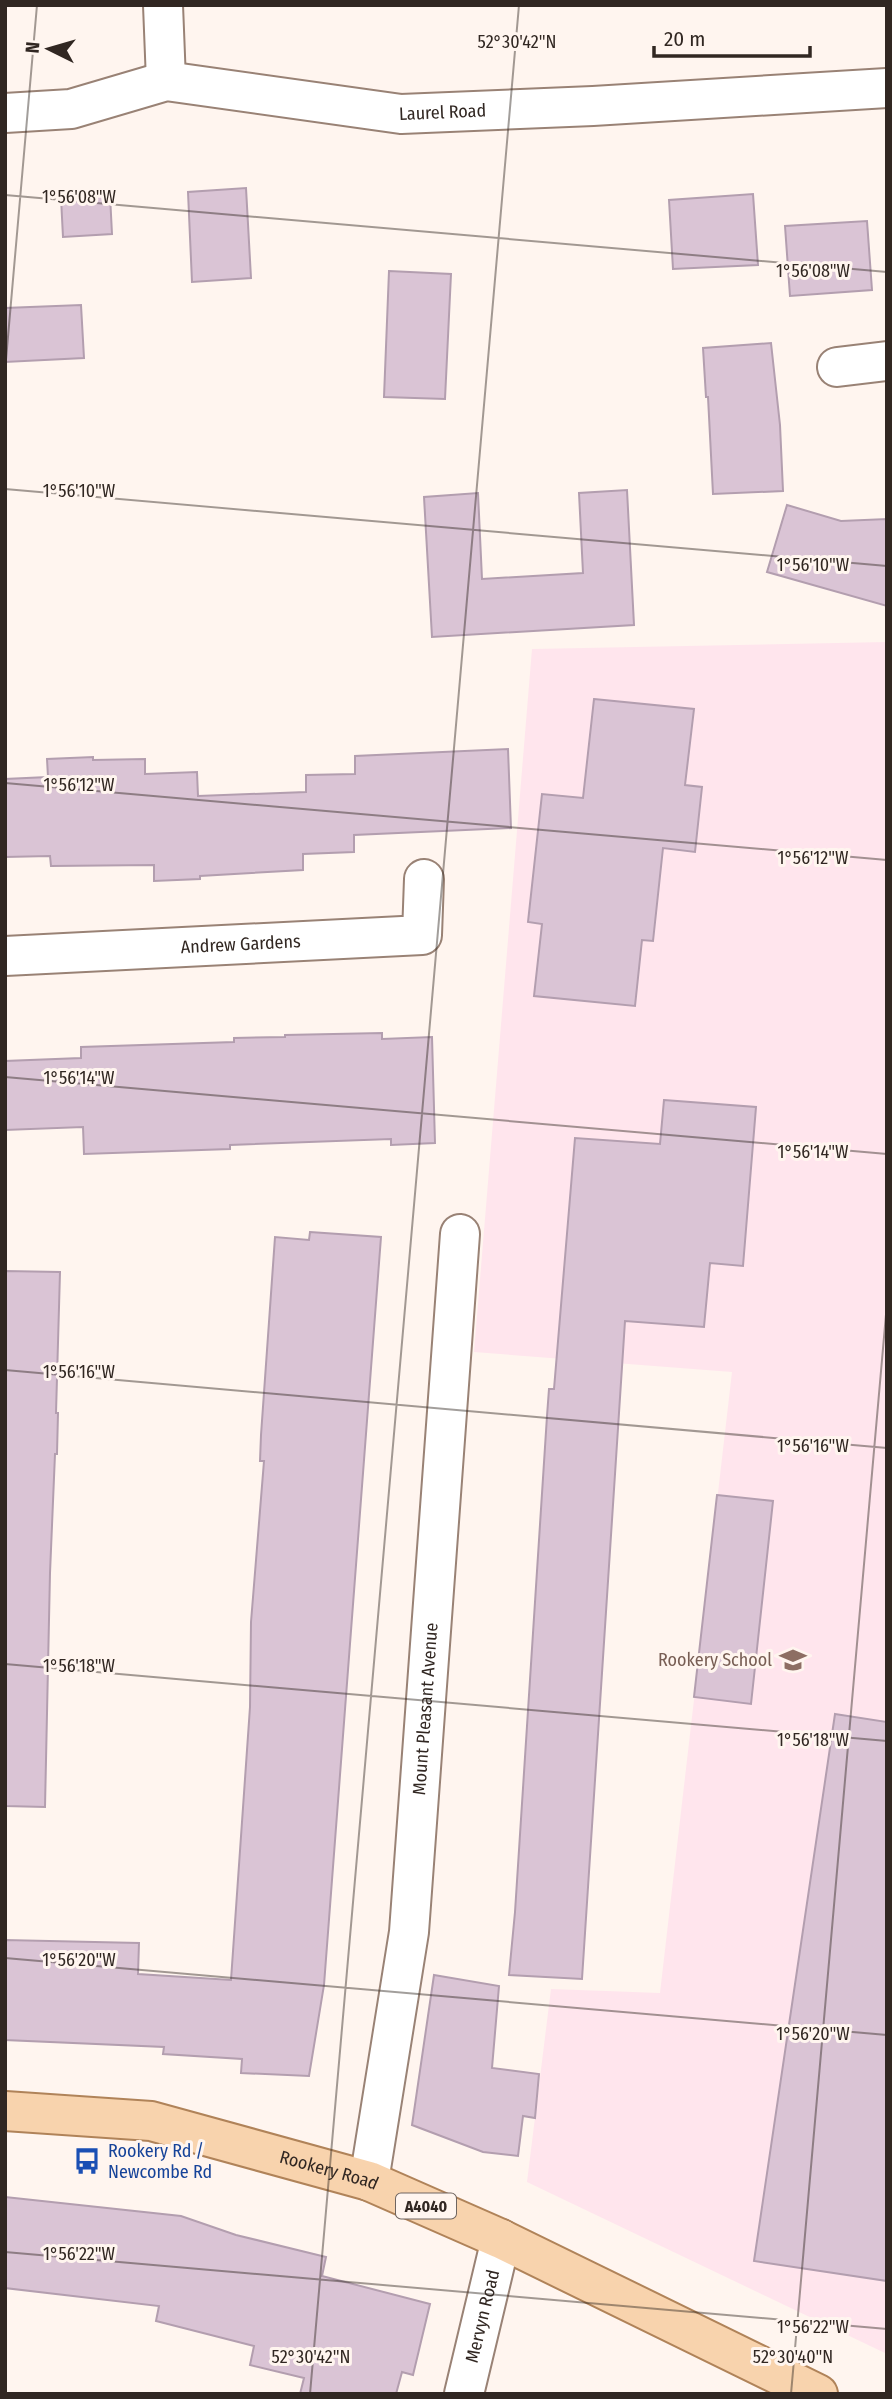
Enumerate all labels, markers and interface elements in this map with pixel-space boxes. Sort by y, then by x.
north arrow [14,14,84,84]
scale bar [654,14,810,58]
text: 20 m [664,26,705,52]
text: 52°30'42"N [478,31,556,53]
text: N [21,41,45,54]
street label: Laurel Road [399,99,486,125]
text: 1°56'08"W [42,186,117,208]
text: 1°56'08"W [776,260,851,282]
text: 1°56'10"W [43,480,116,502]
text: 1°56'10"W [777,554,850,576]
text: 1°56'12"W [43,774,115,796]
text: 1°56'12"W [777,847,849,869]
street label: Andrew Gardens [180,930,302,958]
text: 1°56'14"W [43,1067,115,1089]
text: 1°56'14"W [777,1141,849,1163]
text: 1°56'16"W [43,1361,115,1383]
text: 1°56'16"W [777,1435,849,1457]
street label: Mount Pleasant Avenue [408,1622,443,1796]
school or university icon: Rookery School [778,1645,808,1675]
place label: Rookery School [658,1649,772,1671]
text: 1°56'18"W [43,1655,115,1677]
text: 1°56'18"W [777,1729,849,1751]
text: 1°56'20"W [42,1949,116,1971]
text: 1°56'20"W [776,2023,850,2045]
place label: Rookery Rd / Newcombe Rd [108,2140,212,2183]
bus stop icon: Rookery Rd / Newcombe Rd [72,2146,102,2176]
street label: Rookery Road [277,2146,382,2195]
road number: A4040 [396,2194,456,2218]
text: 1°56'22"W [43,2243,116,2265]
street label: Mervyn Road [461,2267,504,2365]
text: 1°56'22"W [777,2316,850,2338]
text: 52°30'42"N [272,2346,350,2368]
text: 52°30'40"N [753,2346,833,2368]

